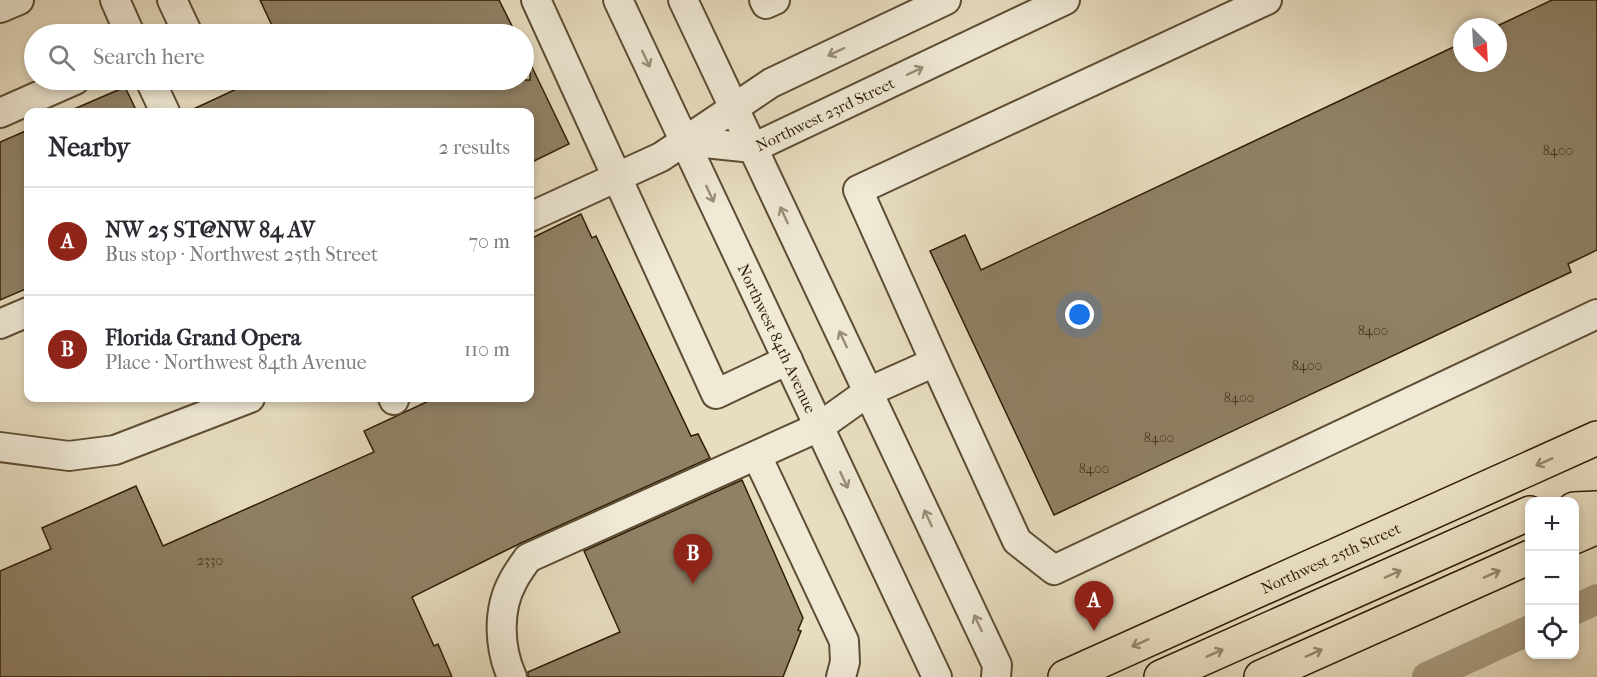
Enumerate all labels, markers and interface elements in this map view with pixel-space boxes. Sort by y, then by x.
north arrow [1453,18,1507,72]
search box [24,24,534,90]
icon: search [45,41,78,74]
text: Search here [93,44,205,70]
one-way arrow [828,46,846,58]
one-way arrow [641,50,653,68]
one-way arrow [905,64,923,76]
street label: Northwest 23rd Street [752,73,898,155]
text: Nearby [48,132,130,163]
text: 2 results [439,136,510,159]
house number: 8400 [1543,142,1573,159]
one-way arrow [704,185,716,203]
one-way arrow [778,206,790,224]
text: NW 25 ST@NW 84 AV [105,217,315,243]
text: A [61,230,74,253]
text: 70 m [468,230,510,253]
text: Bus stop · Northwest 25th Street [105,243,378,266]
street label: Northwest 84th Avenue [734,261,821,416]
your location [1065,300,1094,329]
house number: 8400 [1358,322,1388,339]
text: Florida Grand Opera [105,325,301,351]
one-way arrow [837,330,849,348]
text: B [61,338,74,361]
text: 110 m [464,338,510,361]
text: Place · Northwest 84th Avenue [105,351,367,374]
house number: 8400 [1292,357,1322,374]
house number: 8400 [1224,389,1254,406]
house number: 8400 [1144,429,1174,446]
one-way arrow [1535,457,1553,468]
house number: 8400 [1079,460,1109,477]
one-way arrow [839,470,850,488]
map controls [1525,497,1579,659]
button: + [1525,497,1579,551]
one-way arrow [921,509,933,527]
street label: Northwest 25th Street [1258,518,1404,597]
pin: B [674,534,712,584]
button: − [1525,551,1579,605]
house number: 2330 [197,552,223,569]
one-way arrow [1483,567,1501,579]
one-way arrow [1383,568,1402,579]
pin: A [1074,582,1114,631]
button: locate [1525,605,1579,659]
one-way arrow [971,615,983,633]
one-way arrow [1131,638,1149,650]
one-way arrow [1205,647,1223,658]
one-way arrow [1304,647,1323,658]

